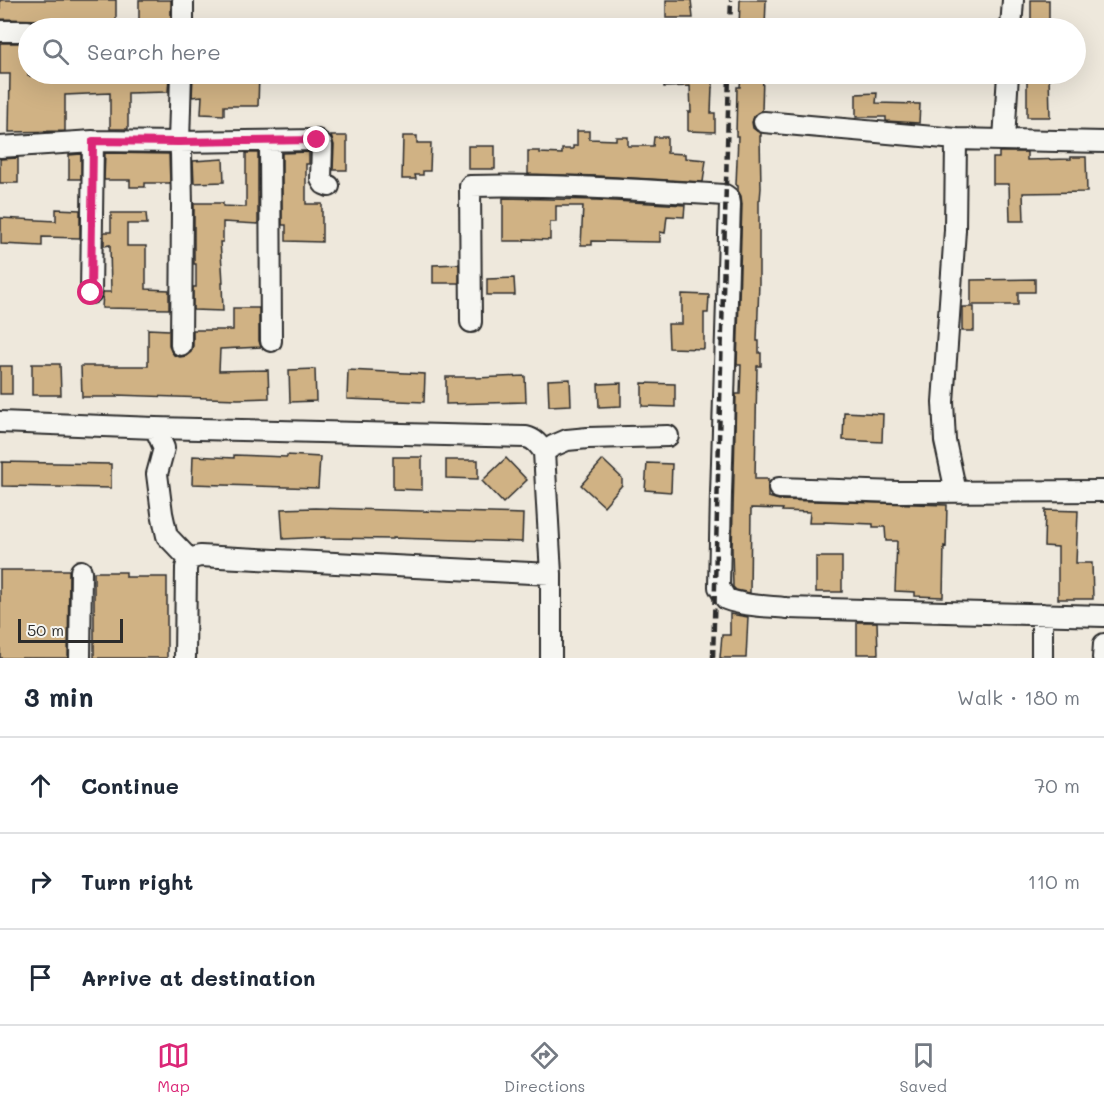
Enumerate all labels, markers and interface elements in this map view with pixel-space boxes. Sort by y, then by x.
search box [18,18,1086,84]
icon: search [39,35,72,68]
text: Search here [87,37,221,66]
route end [303,126,329,152]
route start [77,279,103,305]
scale bar [18,616,123,644]
text: 50 m [27,619,64,640]
text: 3 min [24,680,93,714]
text: Walk · 180 m [957,684,1080,710]
icon: ahead [24,769,57,802]
text: Continue [81,771,179,800]
text: 70 m [1034,772,1080,798]
icon: right [24,865,57,898]
text: Turn right [81,867,193,896]
text: 110 m [1027,868,1080,894]
icon: arrive [24,961,57,994]
text: Arrive at destination [81,963,316,992]
tab: Map [157,1039,190,1096]
tab: Directions [504,1039,585,1096]
tab: Saved [899,1039,947,1096]

